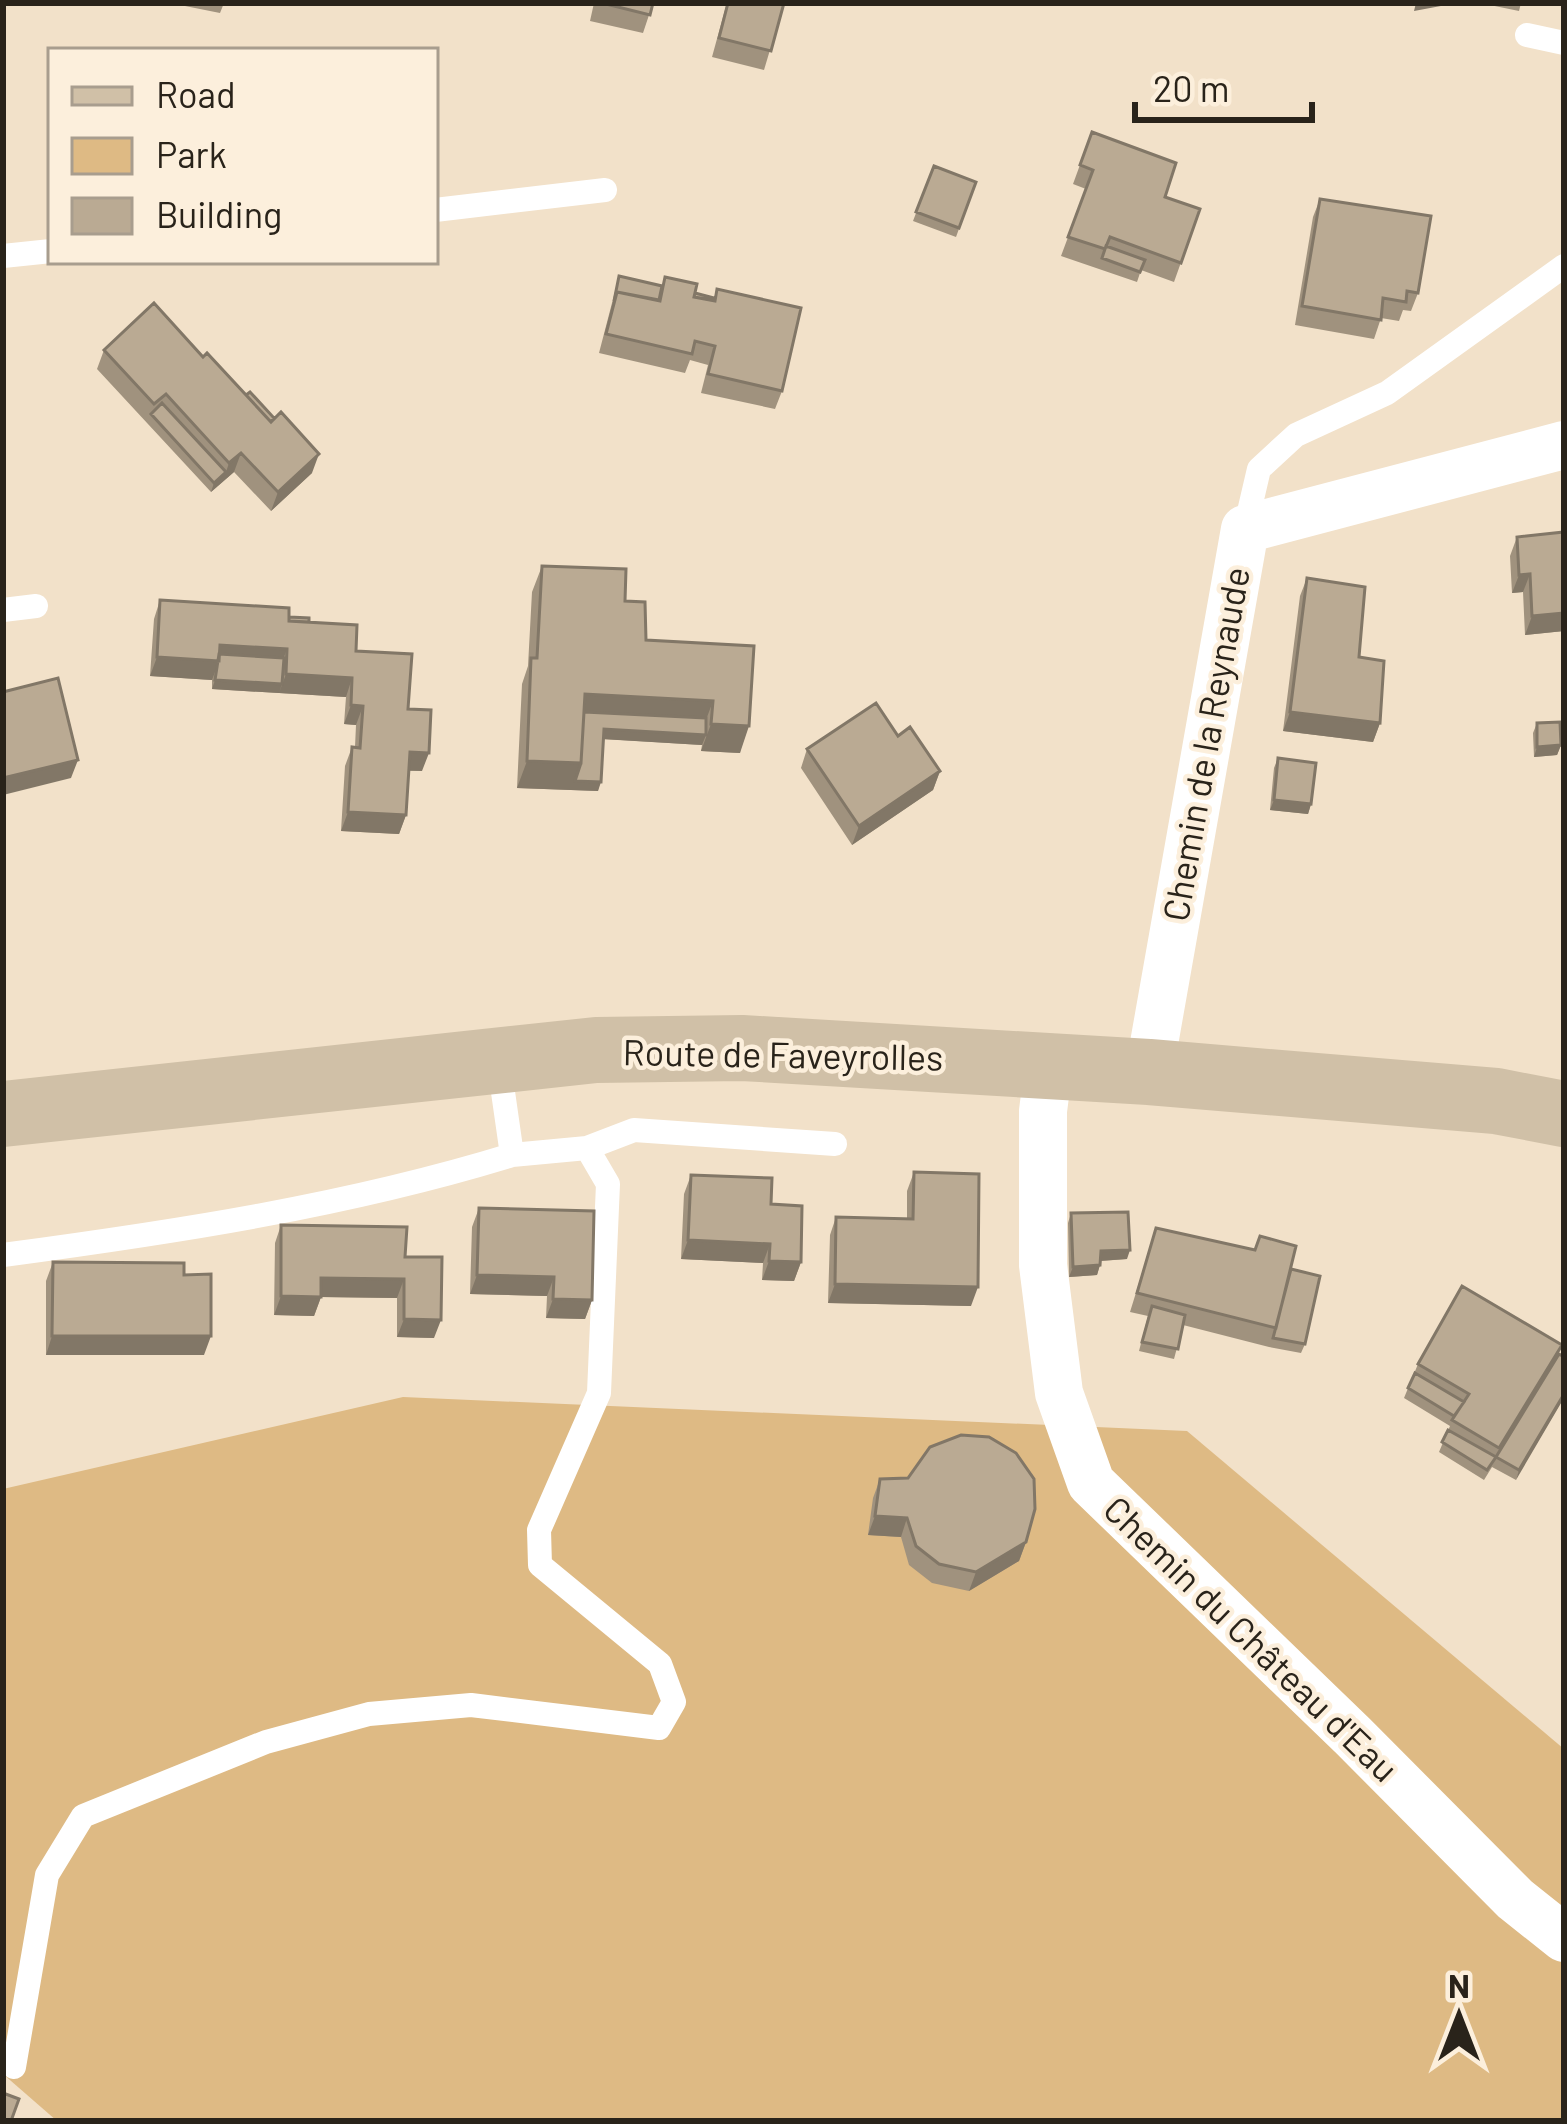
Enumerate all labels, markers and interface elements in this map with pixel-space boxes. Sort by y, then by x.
legend [48,48,438,264]
scale bar [1135,48,1312,122]
text: 20 m [1153,66,1230,109]
text: Road [156,72,236,115]
text: Park [156,132,227,175]
text: Building [156,192,282,235]
street label: Chemin de la Reynaude [1152,563,1257,924]
street label: Route de Faveyrolles [622,1029,944,1078]
street label: Chemin du Château d'Eau [1096,1486,1408,1789]
north arrow [1399,1956,1519,2076]
text: N [1448,1965,1470,2005]

